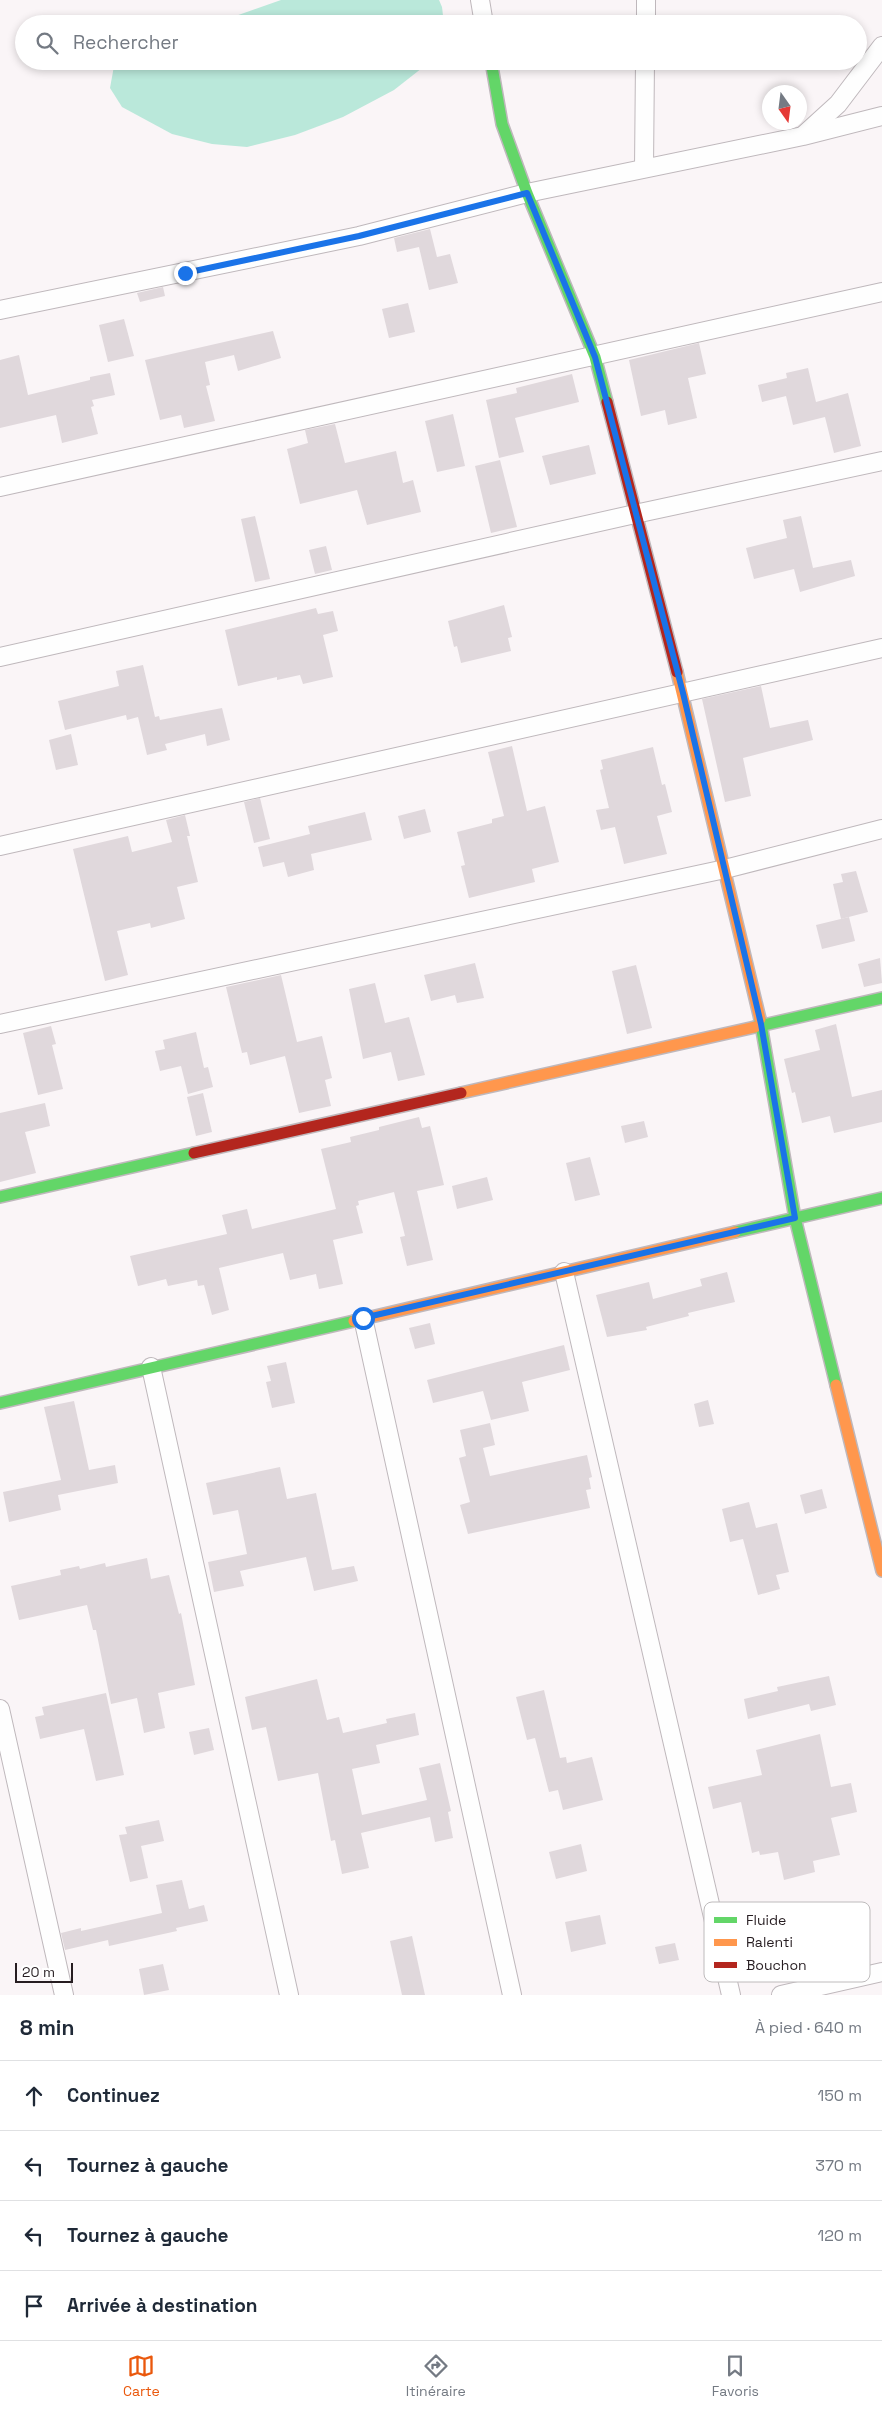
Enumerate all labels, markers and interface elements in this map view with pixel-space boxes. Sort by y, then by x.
search box [15,15,867,70]
icon: search [33,29,61,57]
text: Rechercher [73,30,179,55]
north arrow [762,85,807,130]
route end [174,262,197,285]
route start [352,1307,375,1330]
legend [704,1902,870,1982]
text: Fluide [746,1911,786,1929]
text: Ralenti [746,1933,793,1951]
text: Bouchon [746,1956,807,1974]
scale bar [15,1960,72,1983]
text: 20 m [22,1963,55,1981]
text: 8 min [20,2014,74,2041]
text: À pied · 640 m [755,2017,862,2038]
icon: ahead [20,2082,48,2110]
text: Continuez [67,2083,160,2108]
text: 150 m [818,2085,862,2106]
icon: left [20,2152,48,2180]
text: Tournez à gauche [67,2153,229,2178]
text: 370 m [815,2155,862,2176]
icon: left [20,2222,48,2250]
text: Tournez à gauche [67,2223,229,2248]
text: 120 m [818,2225,862,2246]
icon: arrive [20,2292,48,2320]
text: Arrivée à destination [67,2293,257,2318]
tab: Carte [123,2352,160,2400]
tab: Itinéraire [406,2352,466,2400]
tab: Favoris [712,2352,759,2400]

